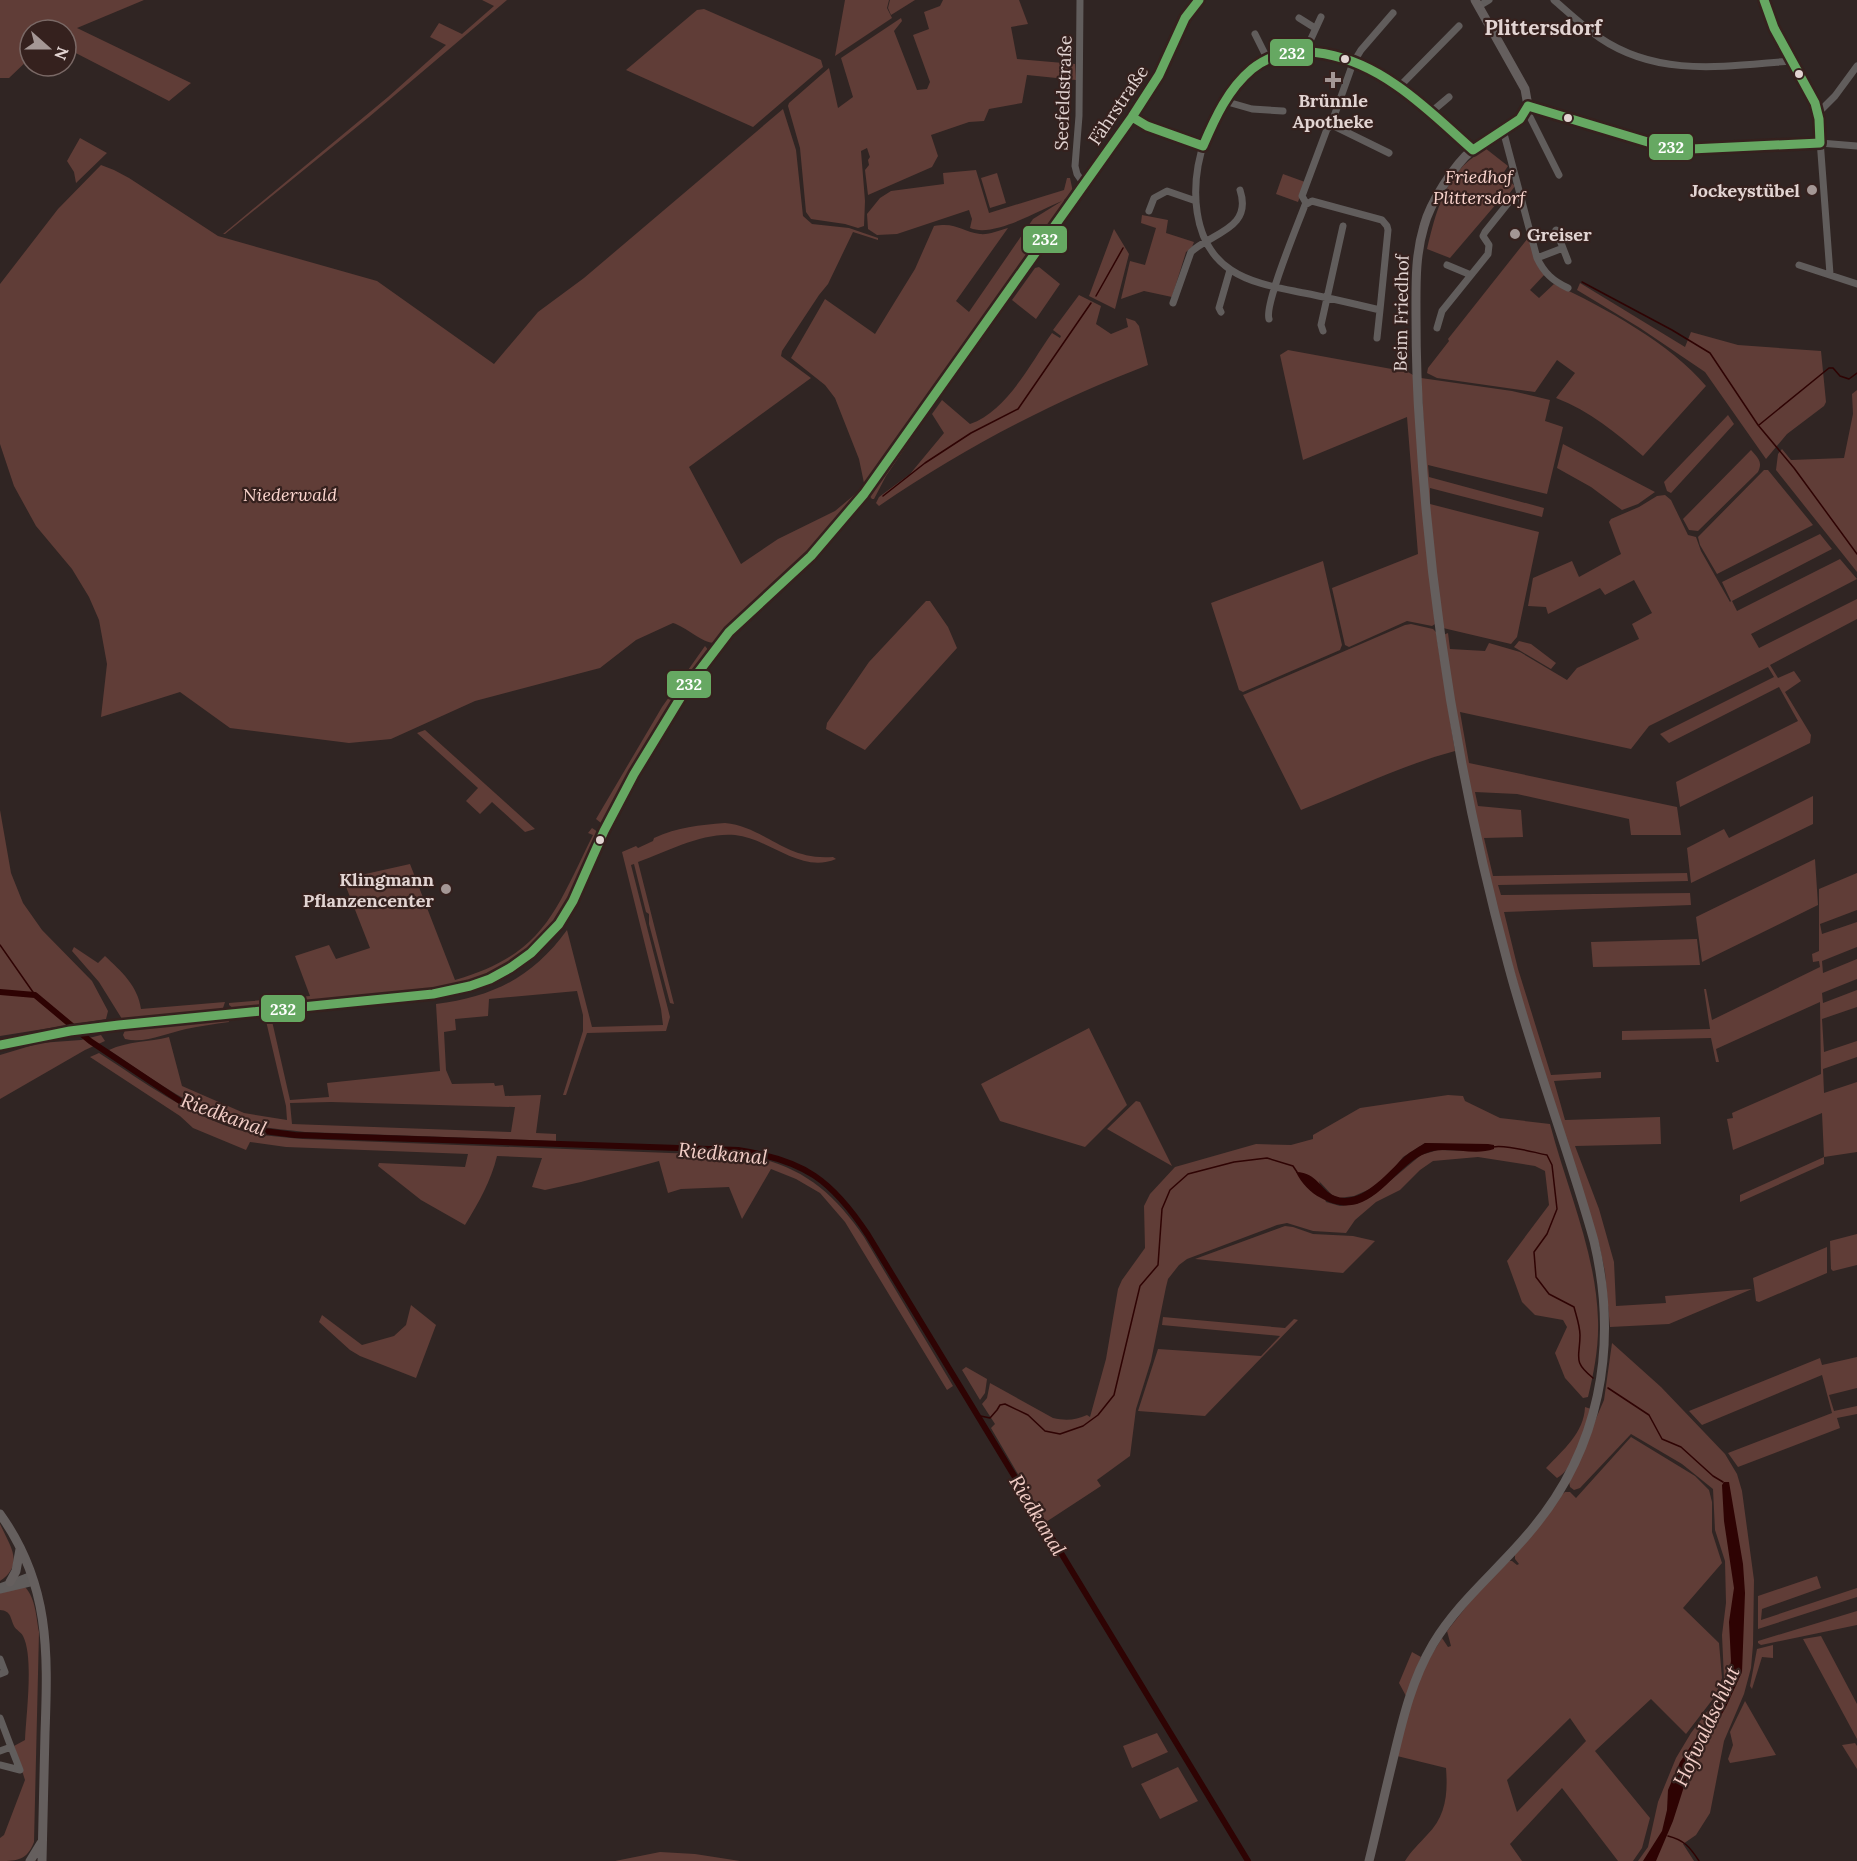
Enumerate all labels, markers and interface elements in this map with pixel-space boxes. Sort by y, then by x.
district label: Plittersdorf [1484,14,1603,41]
north arrow [18,18,78,78]
street label: Seefeldstraße [1049,35,1077,151]
line badge: 232 [1269,38,1314,67]
text: 232 [1279,43,1305,63]
text: N [50,44,74,63]
unlabelled marker [1339,53,1351,65]
street label: Fährstraße [1083,61,1153,149]
unlabelled marker [1793,68,1805,80]
marker: Brünnle Apotheke [1326,73,1340,87]
place label: Brünnle Apotheke [1293,89,1374,133]
unlabelled marker [1562,112,1574,124]
line badge: 232 [1648,133,1694,161]
text: 232 [1658,137,1684,157]
park label: Friedhof Plittersdorf [1433,165,1527,209]
place label: Jockeystübel [1690,179,1800,202]
marker: Jockeystübel [1805,183,1819,197]
place label: Greiser [1527,223,1592,246]
line badge: 232 [1022,225,1068,254]
marker: Greiser [1508,227,1522,241]
text: 232 [1032,229,1058,249]
street label: Beim Friedhof [1388,252,1414,372]
park label: Niederwald [243,483,337,506]
line badge: 232 [666,670,712,699]
text: 232 [676,674,702,694]
unlabelled marker [594,834,606,846]
place label: Klingmann Pflanzencenter [303,868,435,912]
marker: Klingmann Pflanzencenter [439,882,453,896]
line badge: 232 [260,994,306,1023]
text: 232 [270,999,296,1019]
water label: Riedkanal [177,1087,271,1141]
water label: Riedkanal [677,1137,769,1169]
water label: Riedkanal [1004,1470,1072,1560]
water label: Hofwaldschlut [1667,1661,1745,1790]

